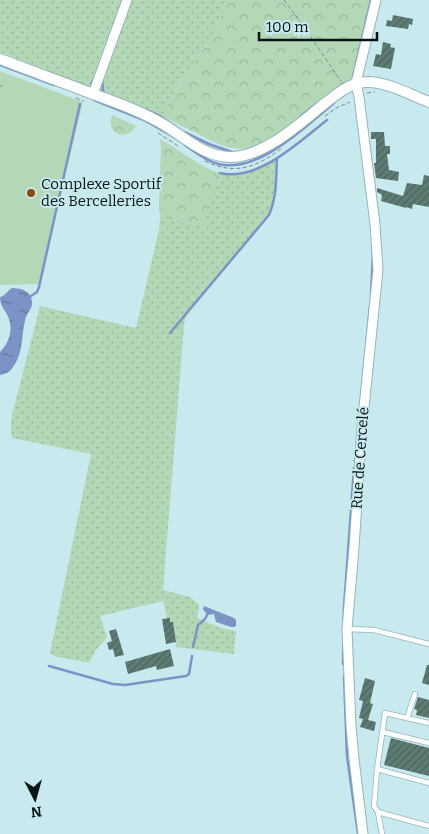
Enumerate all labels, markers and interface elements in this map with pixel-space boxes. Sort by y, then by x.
scale bar [259,10,376,42]
text: 100 m [266,18,309,36]
place label: Complexe Sportif des Bercelleries [41,175,163,210]
marker: Complexe Sportif des Bercelleries [25,187,37,199]
street label: Rue de Cercelé [347,406,373,510]
north arrow [10,774,60,824]
text: N [30,802,43,820]

